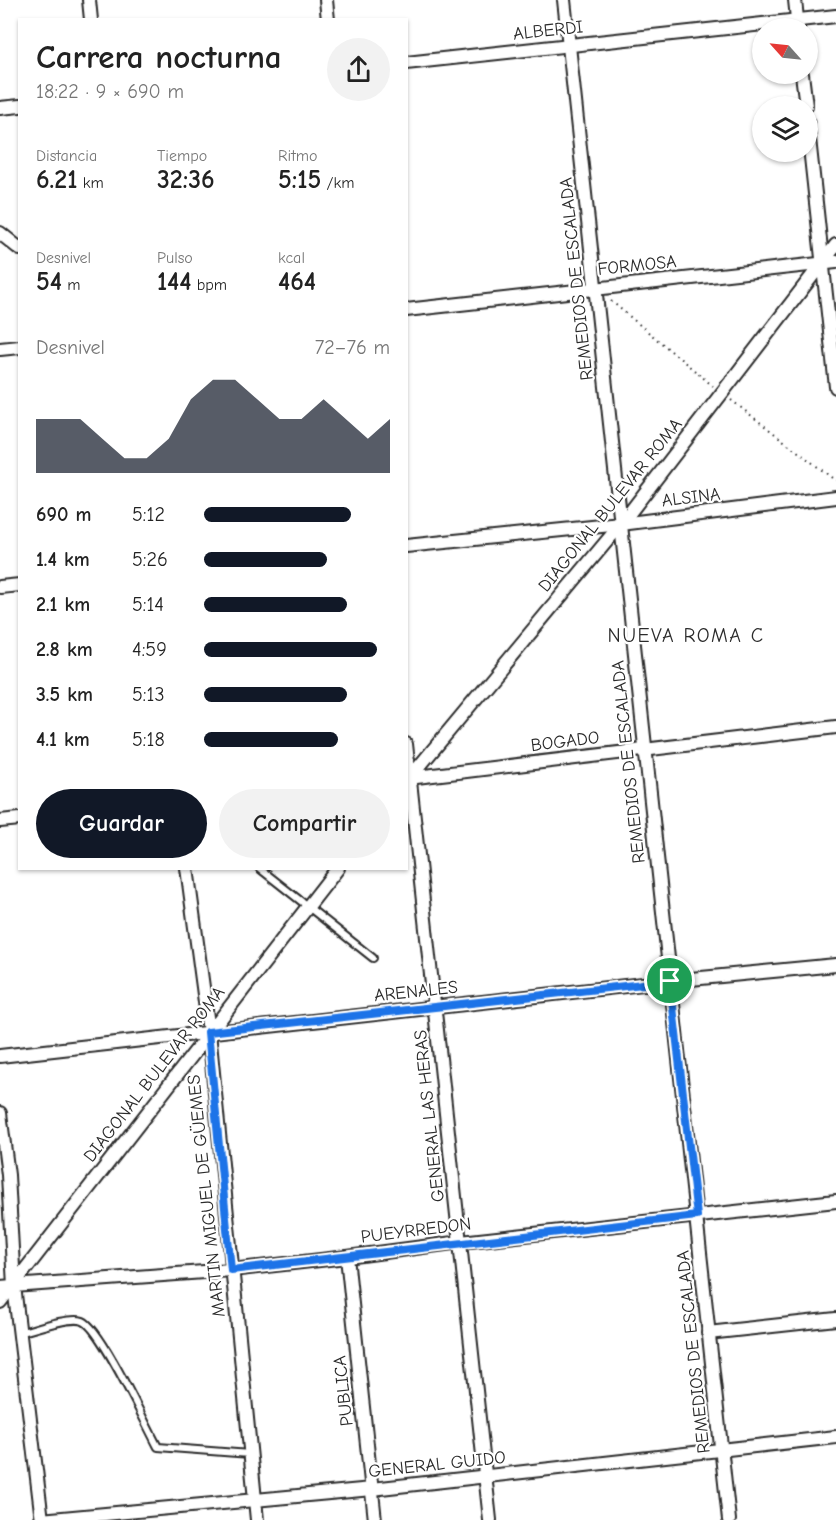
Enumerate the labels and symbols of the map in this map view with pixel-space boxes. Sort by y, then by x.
street label: ALBERDI [512,16,584,45]
north arrow [752,18,818,84]
street label: REMEDIOS DE ESCALADA [555,176,598,382]
street label: FORMOSA [597,251,678,280]
street label: DIAGONAL BULEVAR ROMA [534,414,687,596]
street label: ALSINA [661,483,722,511]
district label: NUEVA ROMA C [608,624,764,647]
street label: REMEDIOS DE ESCALADA [607,659,650,865]
street label: BOGADO [530,727,601,756]
pin [644,955,695,1006]
street label: ARENALES [373,977,459,1006]
street label: DIAGONAL BULEVAR ROMA [79,982,229,1166]
street label: GENERAL LAS HERAS [410,1029,449,1203]
street label: MARTIN MIGUEL DE GÜEMES [183,1074,230,1318]
street label: PUEYRREDON [360,1213,472,1248]
street label: REMEDIOS DE ESCALADA [672,1249,715,1455]
street label: PUBLICA [329,1355,358,1427]
street label: GENERAL GUIDO [367,1447,507,1482]

